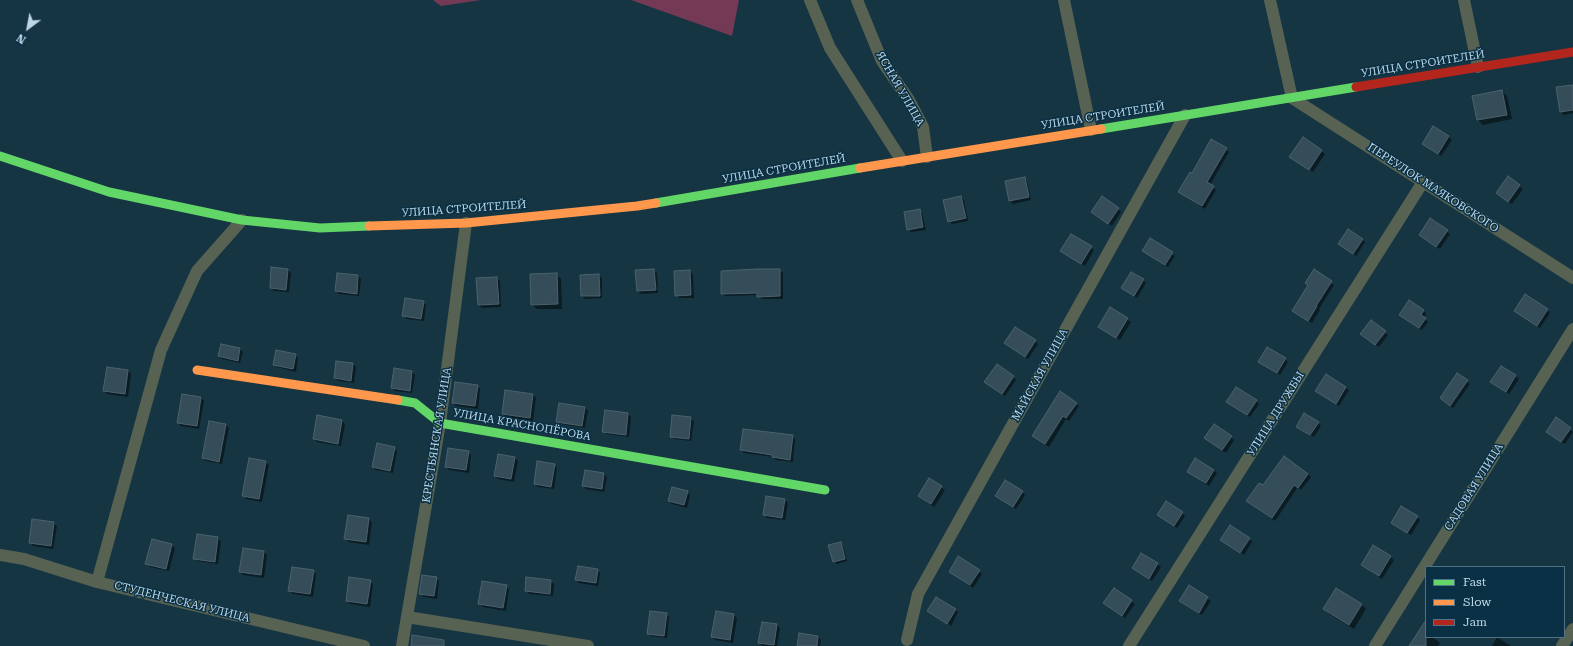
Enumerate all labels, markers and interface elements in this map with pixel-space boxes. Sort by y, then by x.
north arrow [8,8,48,48]
text: N [14,31,28,46]
street label: УЛИЦА СТРОИТЕЛЕЙ [1360,48,1486,80]
street label: ЯСНАЯ УЛИЦА [873,49,927,129]
street label: УЛИЦА СТРОИТЕЛЕЙ [1040,100,1166,132]
street label: ПЕРЕУЛОК МАЯКОВСКОГО [1365,141,1501,235]
street label: УЛИЦА СТРОИТЕЛЕЙ [721,152,847,186]
street label: УЛИЦА СТРОИТЕЛЕЙ [401,198,527,220]
street label: МАЙСКАЯ УЛИЦА [1009,327,1071,423]
street label: КРЕСТЬЯНСКАЯ УЛИЦА [420,366,454,504]
street label: УЛИЦА ДРУЖБЫ [1245,369,1307,459]
street label: УЛИЦА КРАСНОПЁРОВА [452,406,592,444]
street label: САДОВАЯ УЛИЦА [1442,441,1506,533]
legend [1425,566,1565,638]
text: Fast [1463,575,1486,589]
street label: СТУДЕНЧЕСКАЯ УЛИЦА [113,579,251,625]
text: Slow [1463,595,1491,609]
text: Jam [1463,615,1487,629]

